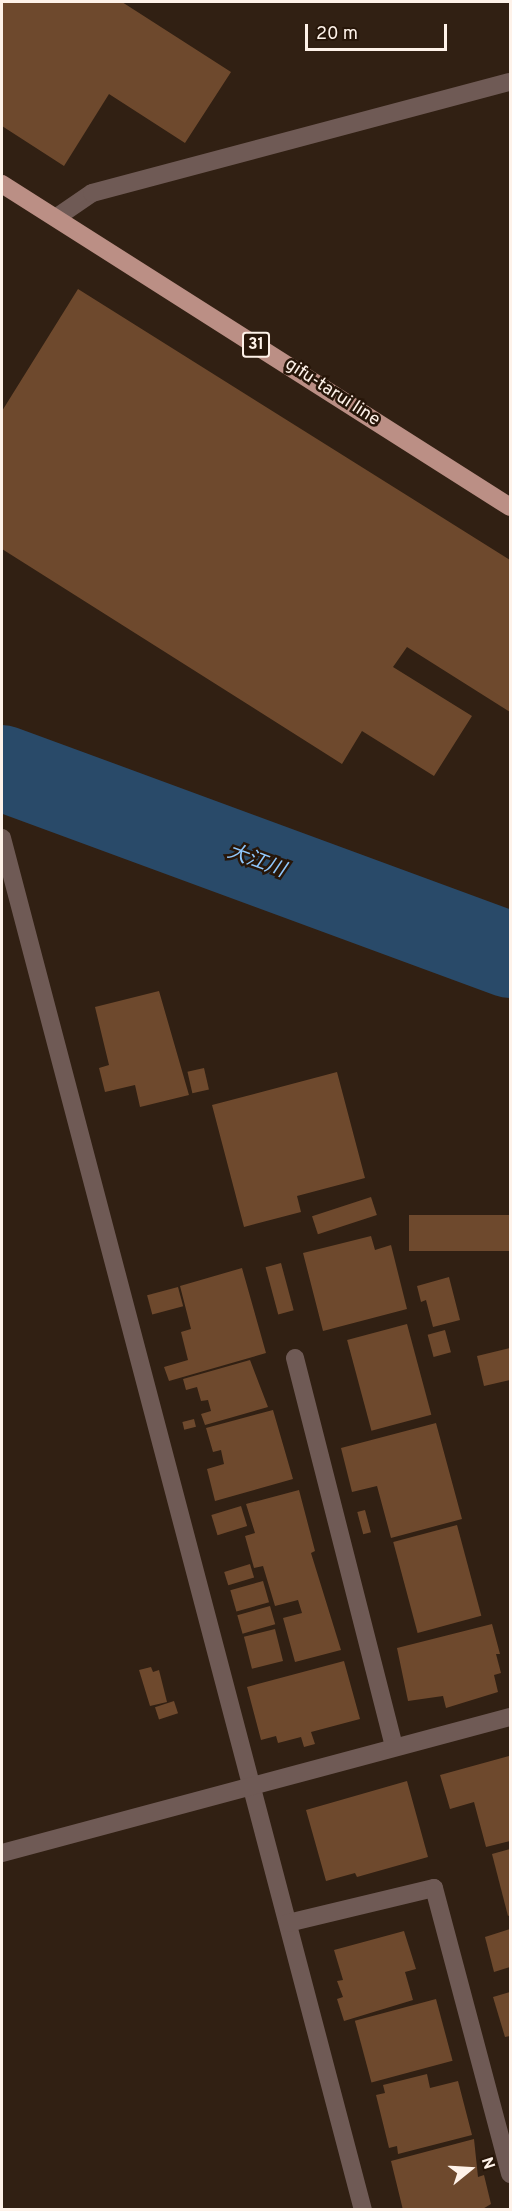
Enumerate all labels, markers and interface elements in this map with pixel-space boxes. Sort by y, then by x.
scale bar [308,12,450,50]
text: 20 m [316,23,358,46]
road number: 31 [241,332,271,358]
street label: gifu-tarui line [280,354,384,432]
water label: 大江川 [224,840,288,884]
north arrow [440,2139,500,2199]
text: N [476,2155,498,2172]

